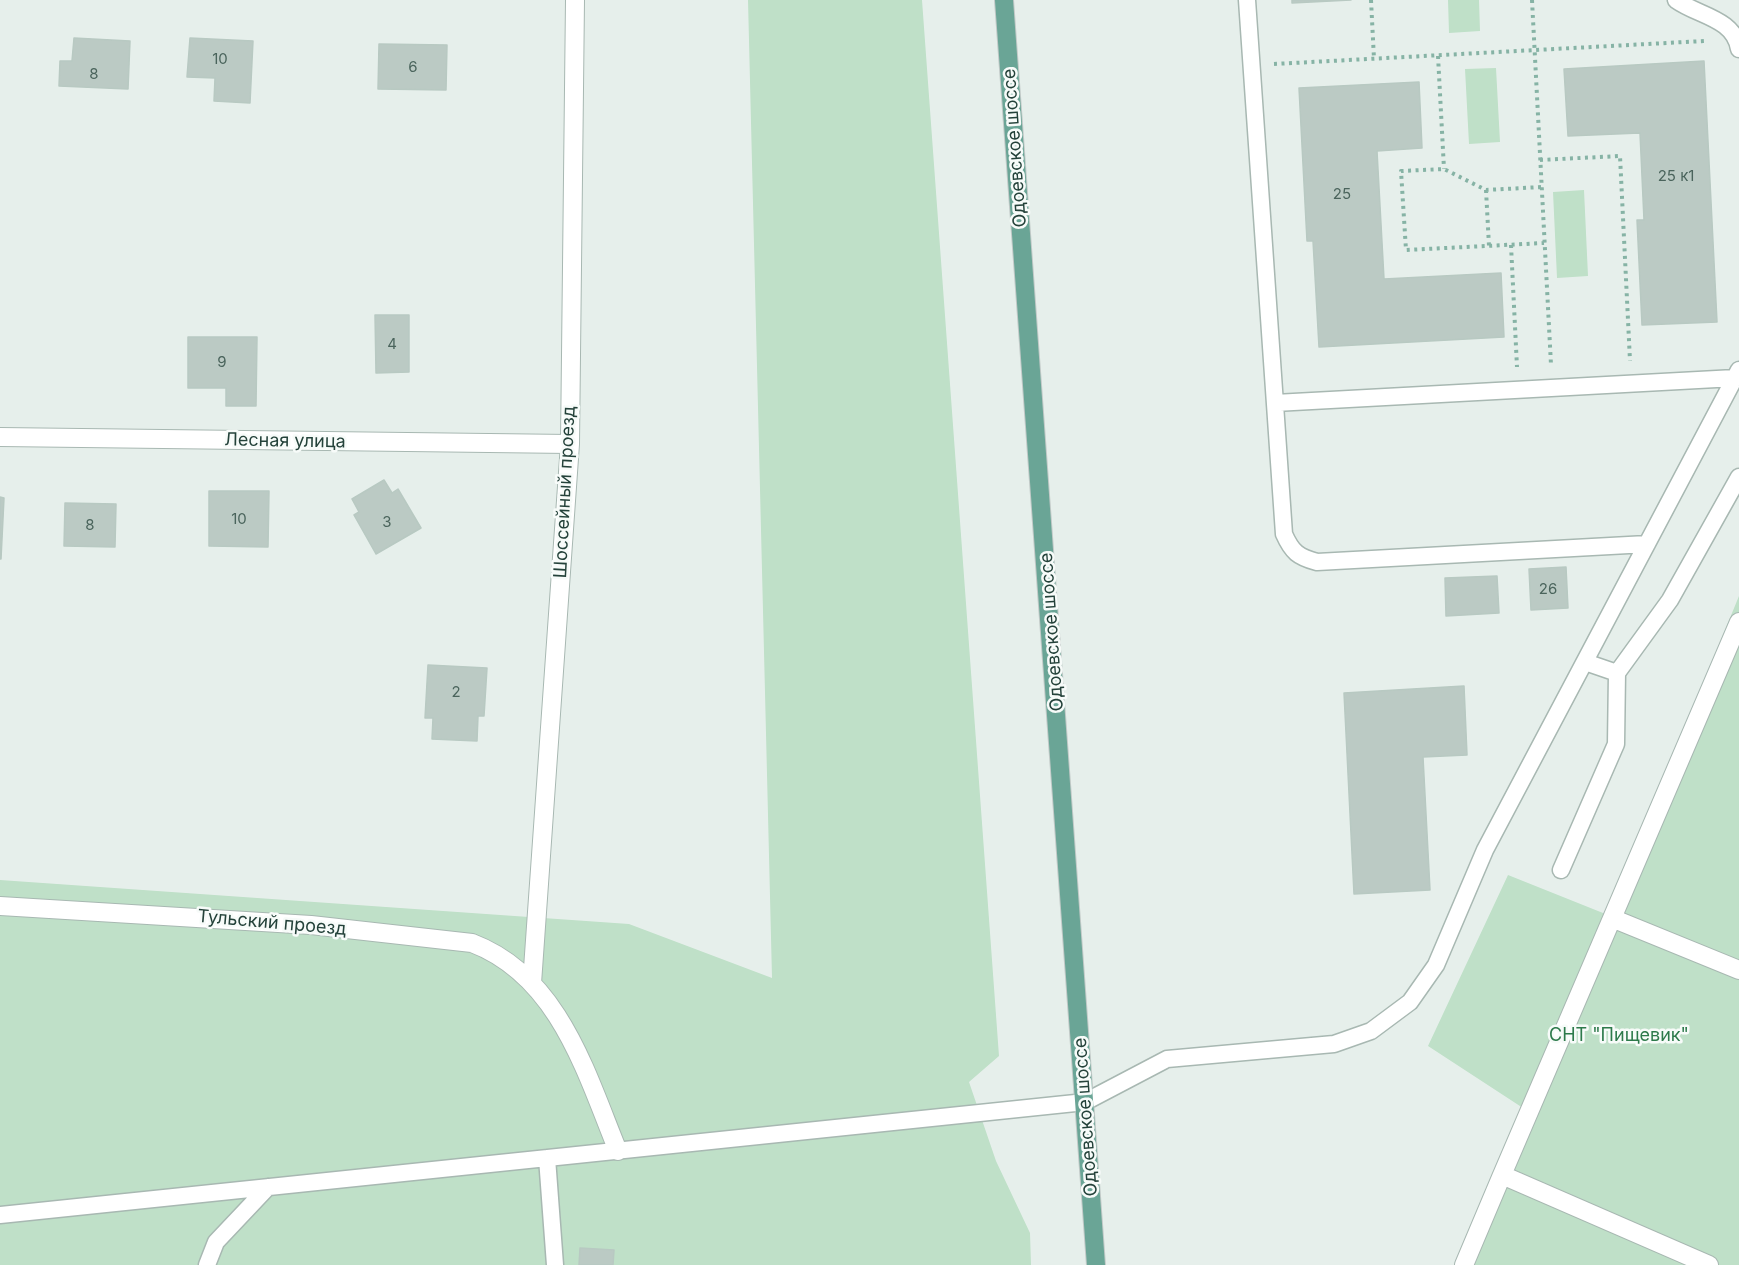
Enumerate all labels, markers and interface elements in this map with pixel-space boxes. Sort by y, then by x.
house number: 10 [212,50,228,68]
house number: 6 [408,58,418,76]
house number: 8 [89,65,99,83]
street label: Одоевское шоссе [999,68,1031,228]
house number: 25 к1 [1658,167,1694,185]
house number: 25 [1333,185,1351,203]
house number: 4 [387,335,397,353]
house number: 9 [217,353,227,371]
street label: Шоссейный проезд [550,405,580,579]
street label: Лесная улица [224,429,346,453]
house number: 10 [231,510,247,528]
house number: 3 [382,513,392,531]
house number: 8 [85,516,95,534]
street label: Одоевское шоссе [1036,552,1068,712]
house number: 26 [1539,580,1557,598]
house number: 2 [451,683,461,701]
street label: Тульский проезд [197,906,347,940]
park label: СНТ "Пищевик" [1549,1025,1689,1047]
street label: Одоевское шоссе [1070,1037,1102,1197]

